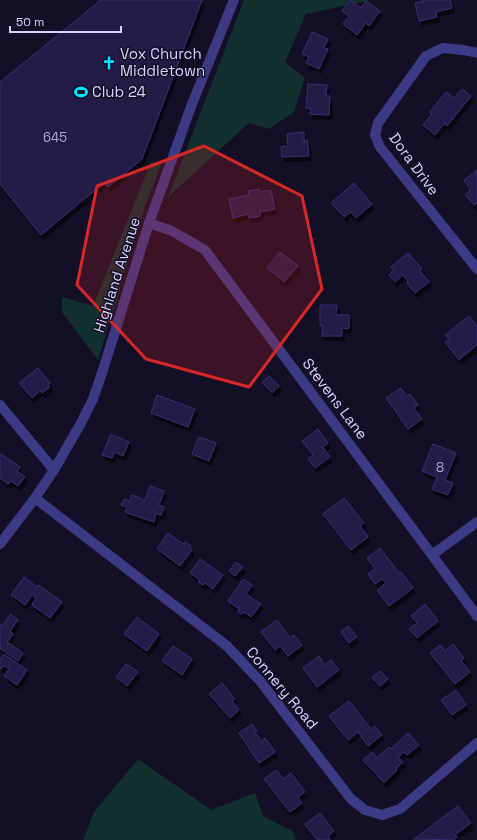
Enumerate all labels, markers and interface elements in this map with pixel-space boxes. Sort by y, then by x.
scale bar [10,8,121,34]
text: 50 m [16,14,44,30]
place label: Vox Church Middletown [120,44,205,80]
church icon: Vox Church Middletown [101,55,117,71]
place label: Club 24 [92,82,146,101]
sports icon: Club 24 [73,84,89,100]
house number: 645 [43,129,67,146]
street label: Dora Drive [385,129,444,199]
street label: Highland Avenue [89,215,144,335]
street label: Stevens Lane [299,354,372,443]
house number: 8 [436,459,444,476]
street label: Connery Road [242,643,322,733]

